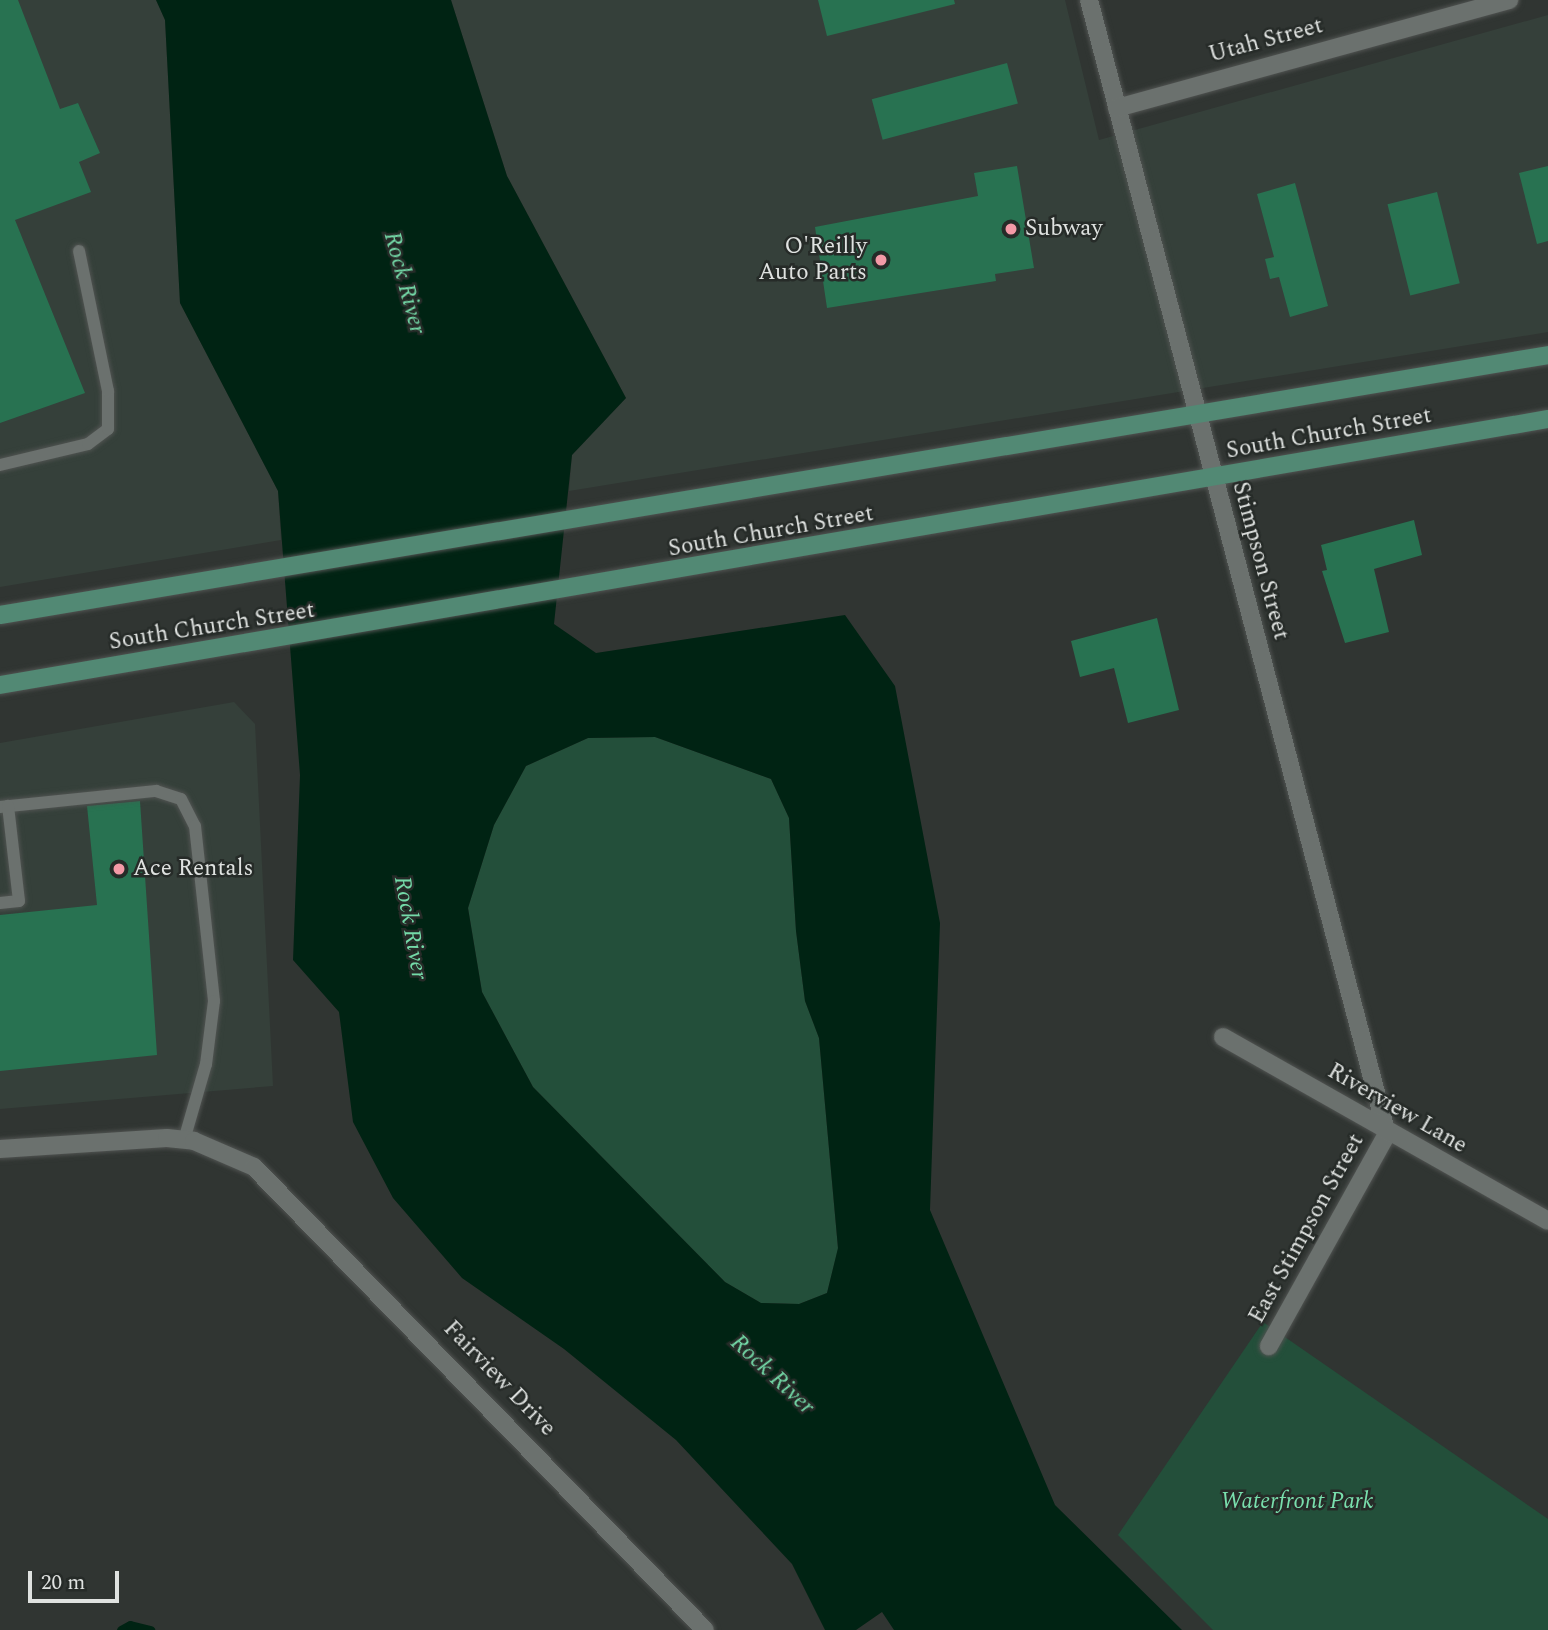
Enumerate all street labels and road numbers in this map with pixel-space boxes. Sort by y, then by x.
street label: Utah Street [1206,13,1326,69]
street label: South Church Street [1224,402,1434,466]
street label: Stimpson Street [1226,479,1294,643]
street label: South Church Street [666,500,876,564]
street label: South Church Street [107,597,317,657]
street label: Riverview Lane [1322,1058,1472,1160]
street label: East Stimpson Street [1243,1129,1371,1329]
street label: Fairview Drive [437,1315,561,1443]

